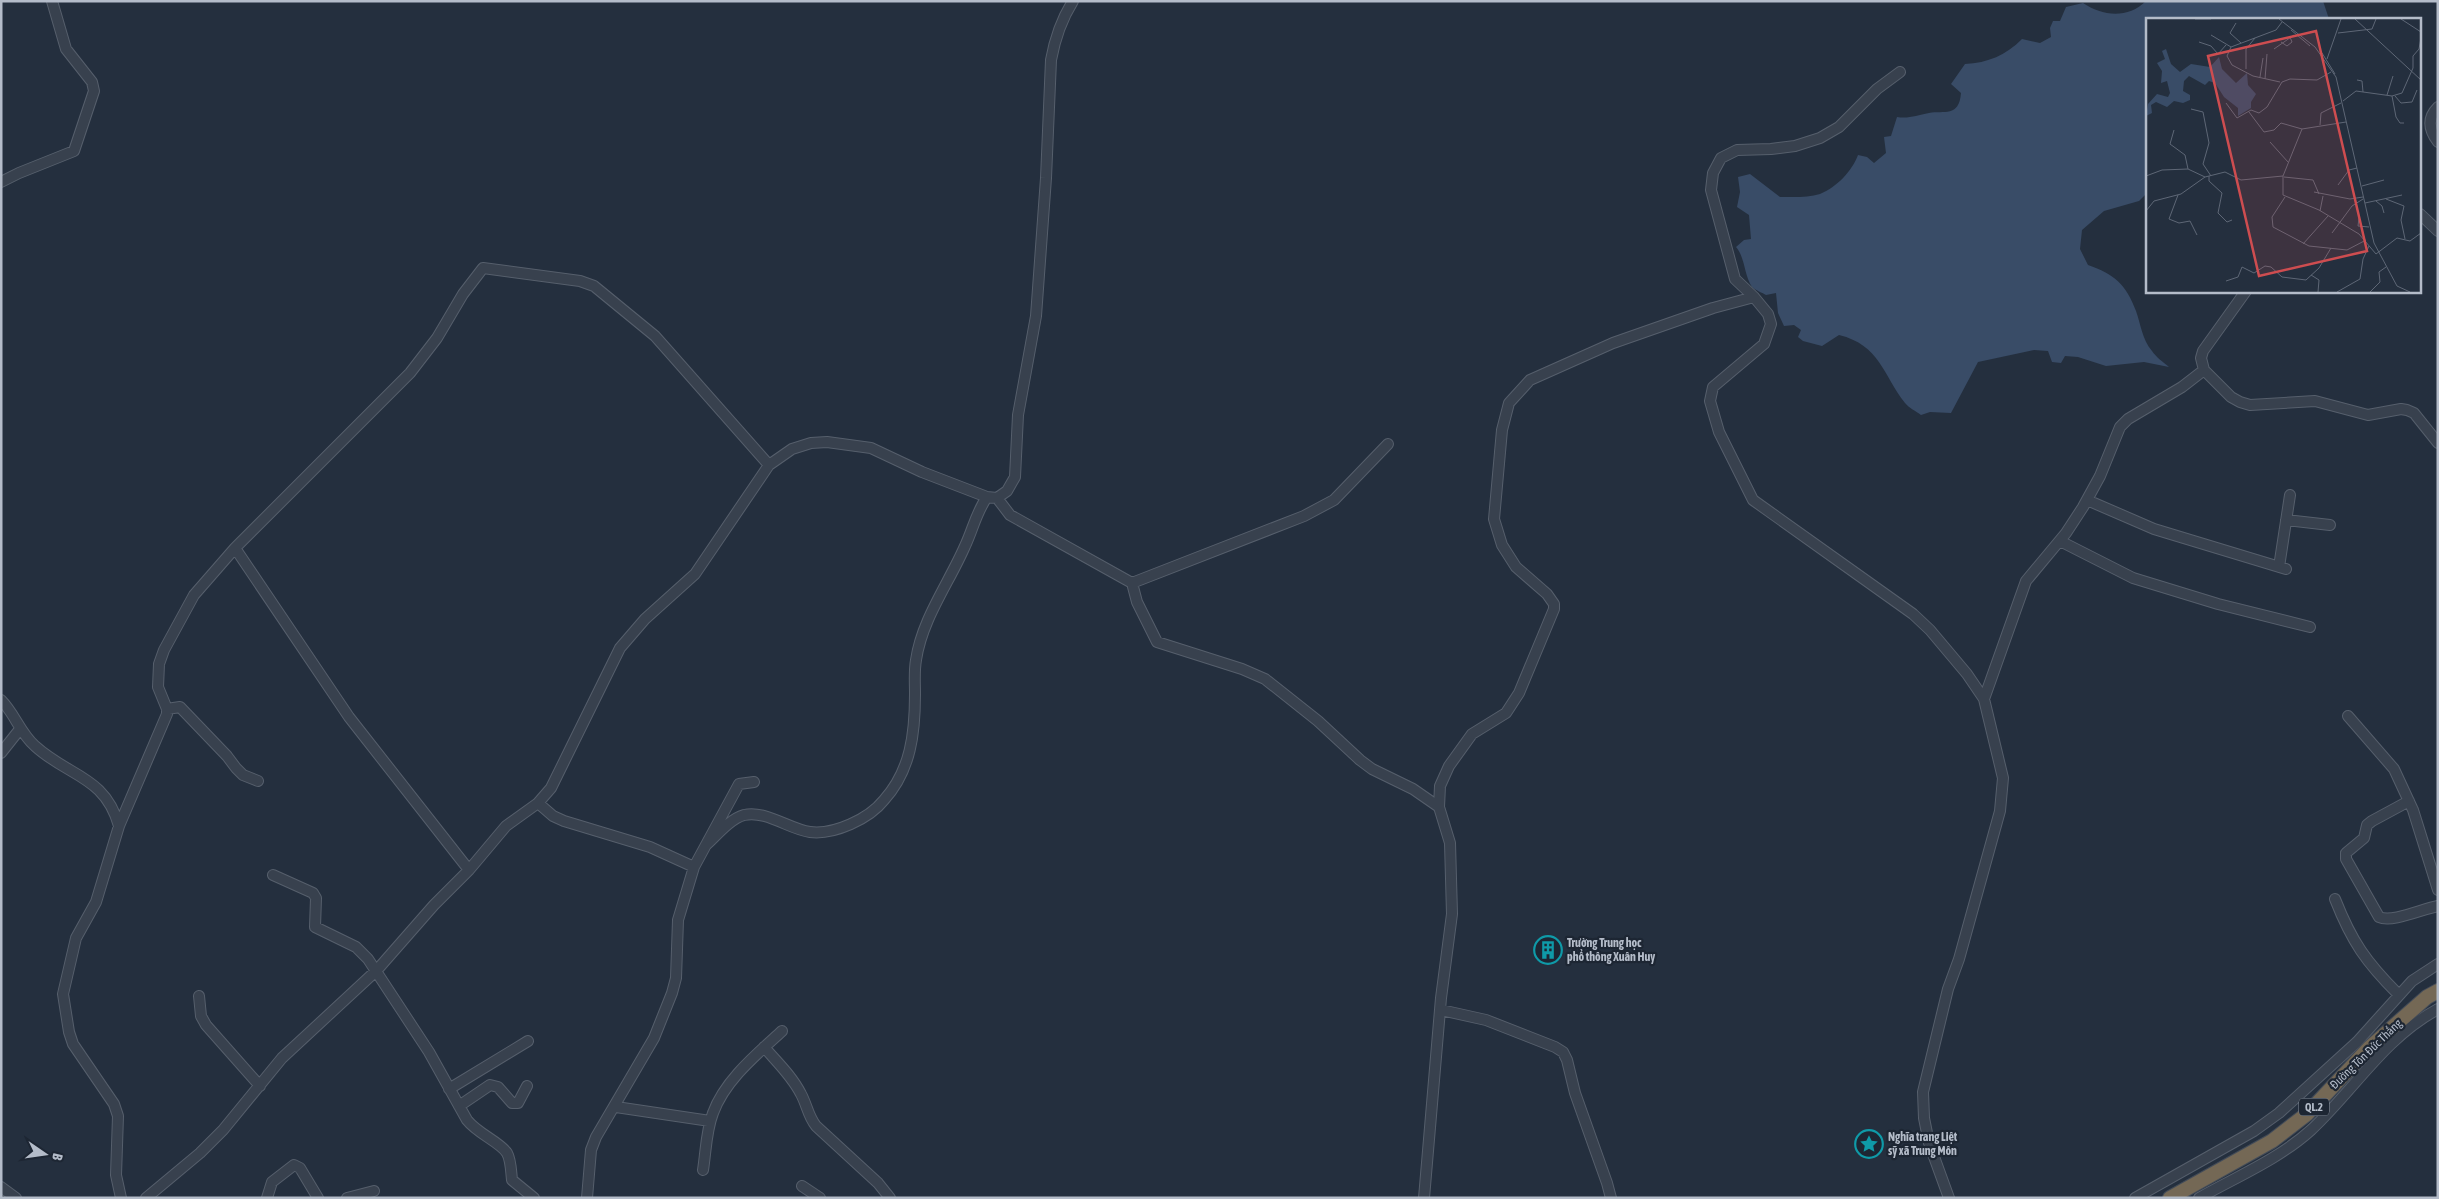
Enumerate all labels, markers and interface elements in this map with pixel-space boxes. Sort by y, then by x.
inset map [2146,18,2422,292]
building icon: Trường Trung học phổ thông Xuân Huy [1533,935,1563,965]
place label: Trường Trung học phổ thông Xuân Huy [1567,936,1655,964]
street label: Đường Tôn Đức Thắng [2327,1016,2405,1092]
road number: QL.2 [2299,1098,2329,1116]
north arrow [20,1129,70,1179]
place icon: Nghĩa trang Liệt sỹ xã Trung Môn [1854,1129,1884,1159]
place label: Nghĩa trang Liệt sỹ xã Trung Môn [1888,1130,1958,1158]
text: B [49,1152,66,1162]

